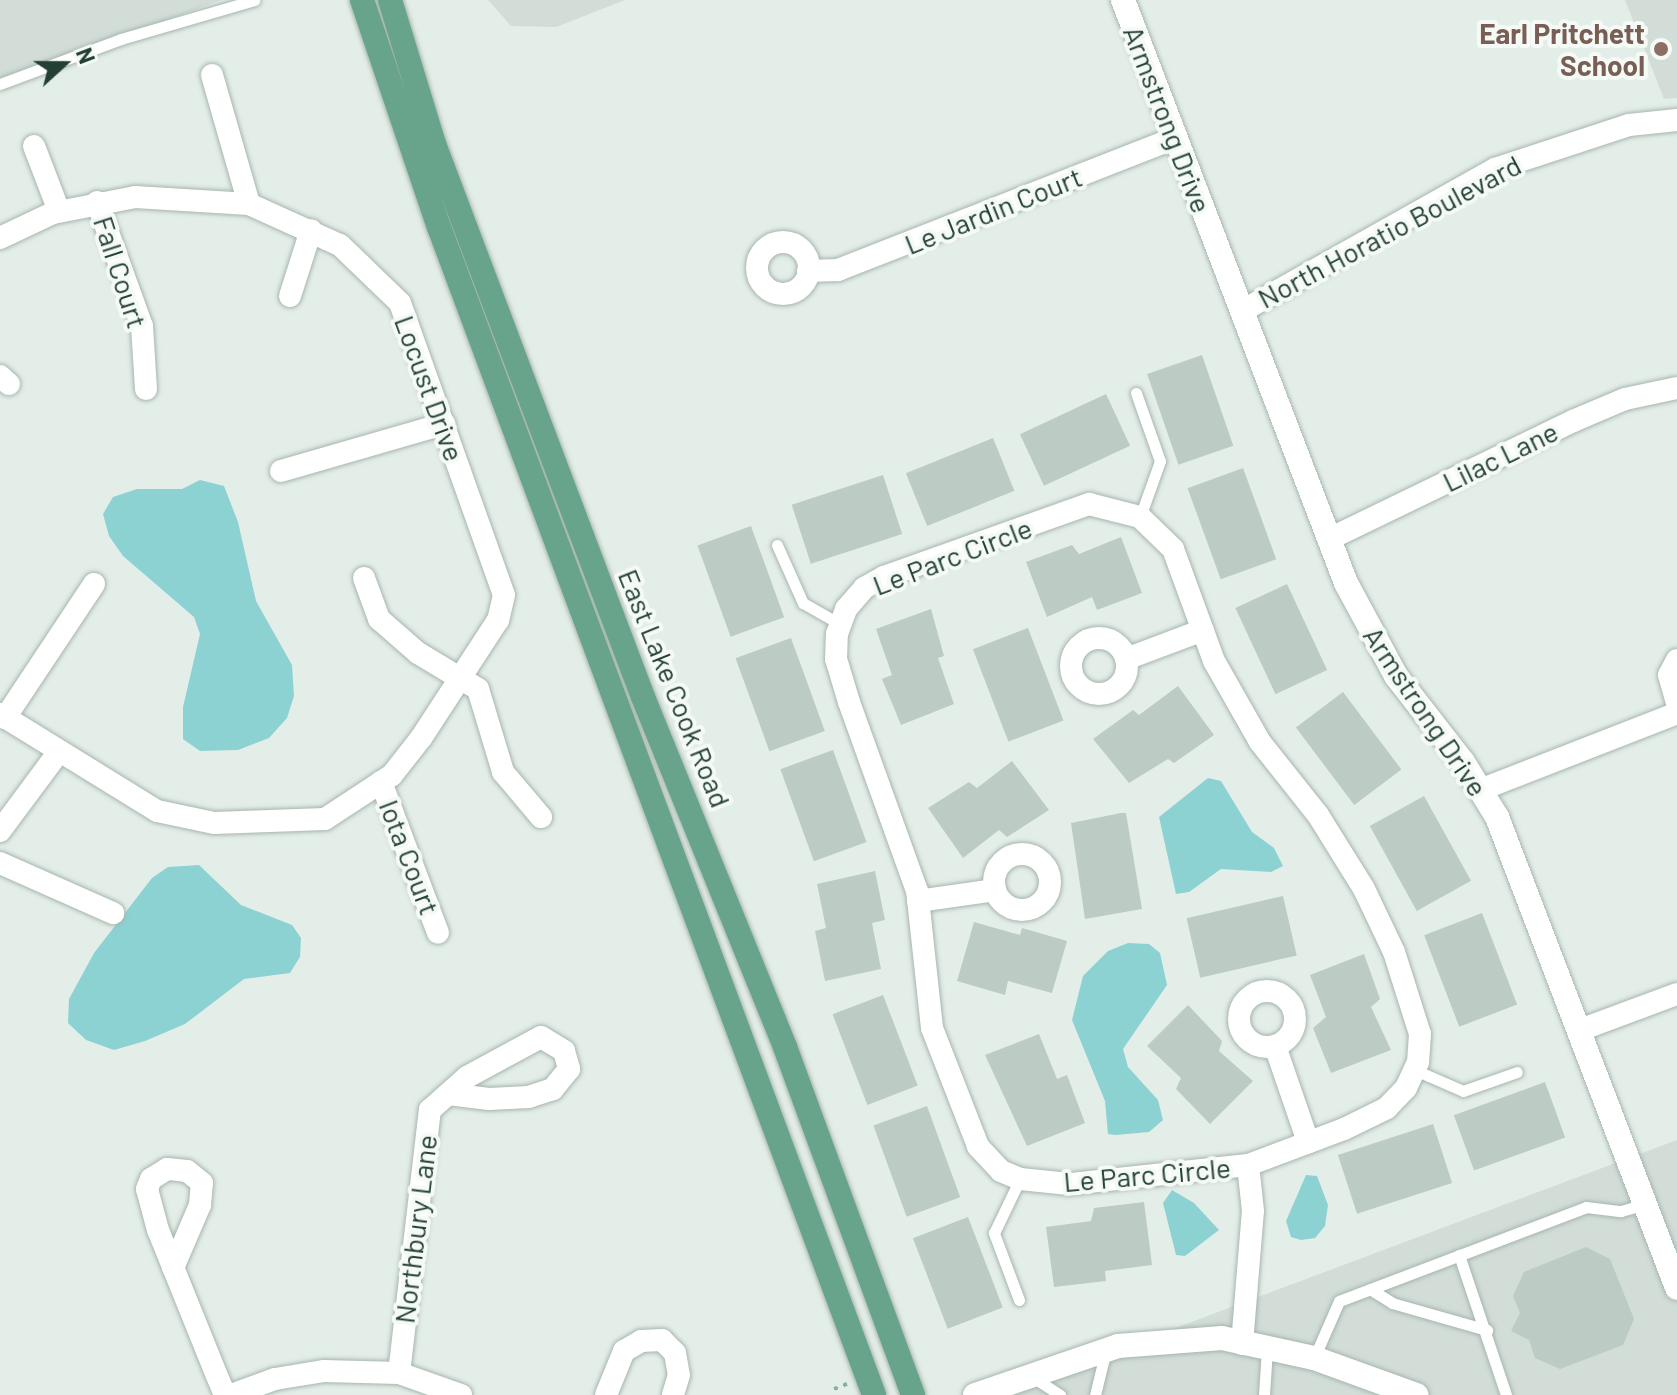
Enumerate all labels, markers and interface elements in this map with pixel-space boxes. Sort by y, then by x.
place label: Earl Pritchett School [1479,16,1645,82]
street label: Armstrong Drive [1117,21,1219,217]
north arrow [24,24,104,104]
marker: Earl Pritchett School [1652,40,1670,58]
text: N [72,44,101,67]
street label: North Horatio Boulevard [1252,147,1526,315]
street label: Le Jardin Court [900,159,1086,261]
street label: Fall Court [87,212,155,332]
street label: Locust Drive [388,311,472,465]
street label: Lilac Lane [1437,414,1563,498]
street label: Le Parc Circle [868,510,1036,602]
street label: East Lake Cook Road [612,564,738,812]
street label: Armstrong Drive [1357,620,1495,802]
street label: Iota Court [373,795,447,919]
street label: Northbury Lane [387,1133,443,1325]
street label: Le Parc Circle [1062,1150,1232,1198]

